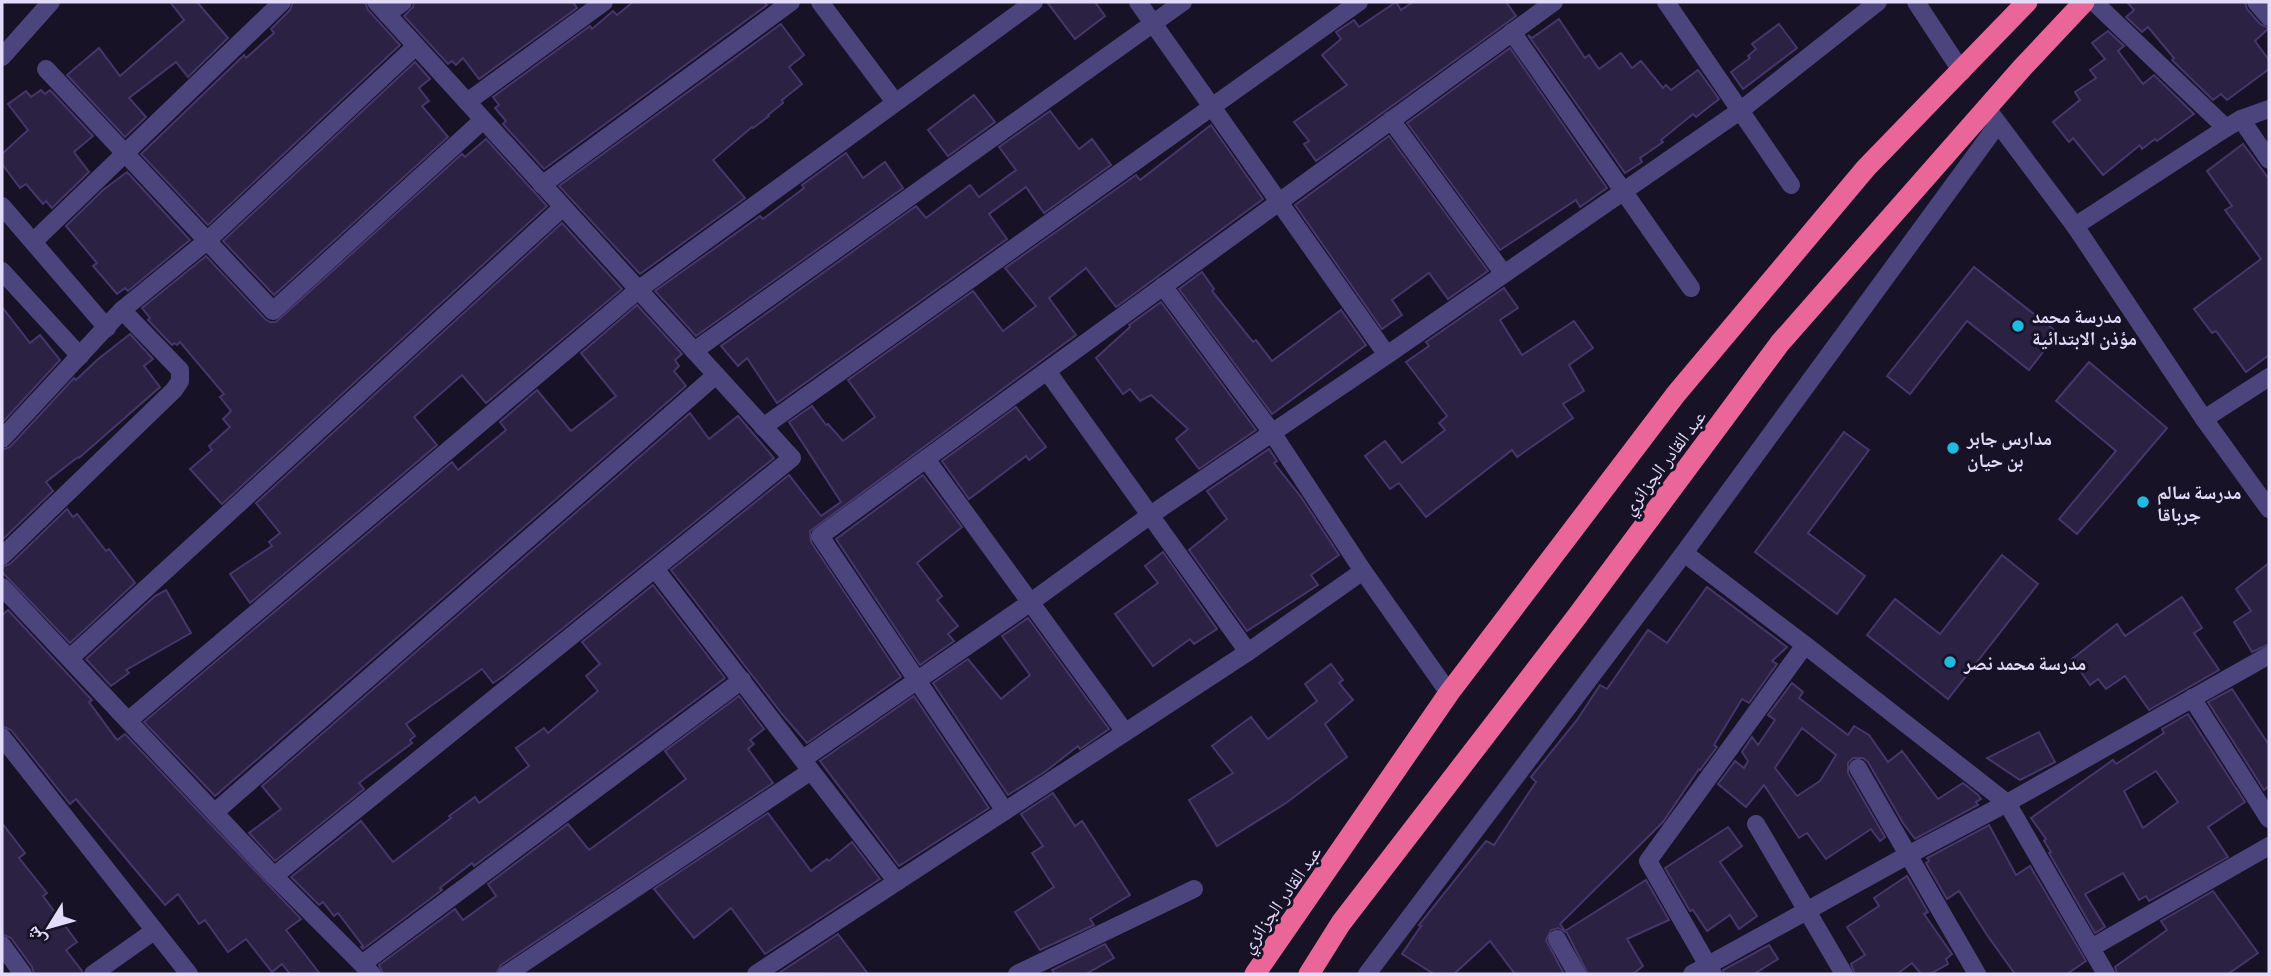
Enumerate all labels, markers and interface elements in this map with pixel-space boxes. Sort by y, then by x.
place label: مدرسة محمد مؤذن الابتدائية [2032,304,2137,350]
marker: مدرسة محمد مؤذن الابتدائية [2010,318,2026,334]
street label: عبد القادر الجزائري [1616,405,1714,522]
place label: مدارس جابر بن حيان [1966,426,2052,472]
marker: مدارس جابر بن حيان [1945,440,1961,456]
place label: مدرسة سالم جرباقا [2157,480,2242,525]
marker: مدرسة سالم جرباقا [2135,494,2151,510]
place label: مدرسة محمد نصر [1963,651,2086,674]
marker: مدرسة محمد نصر [1942,654,1958,670]
street label: عبد القادر الجزائري [1235,841,1330,960]
north arrow [14,892,84,962]
text: ش [20,922,51,953]

